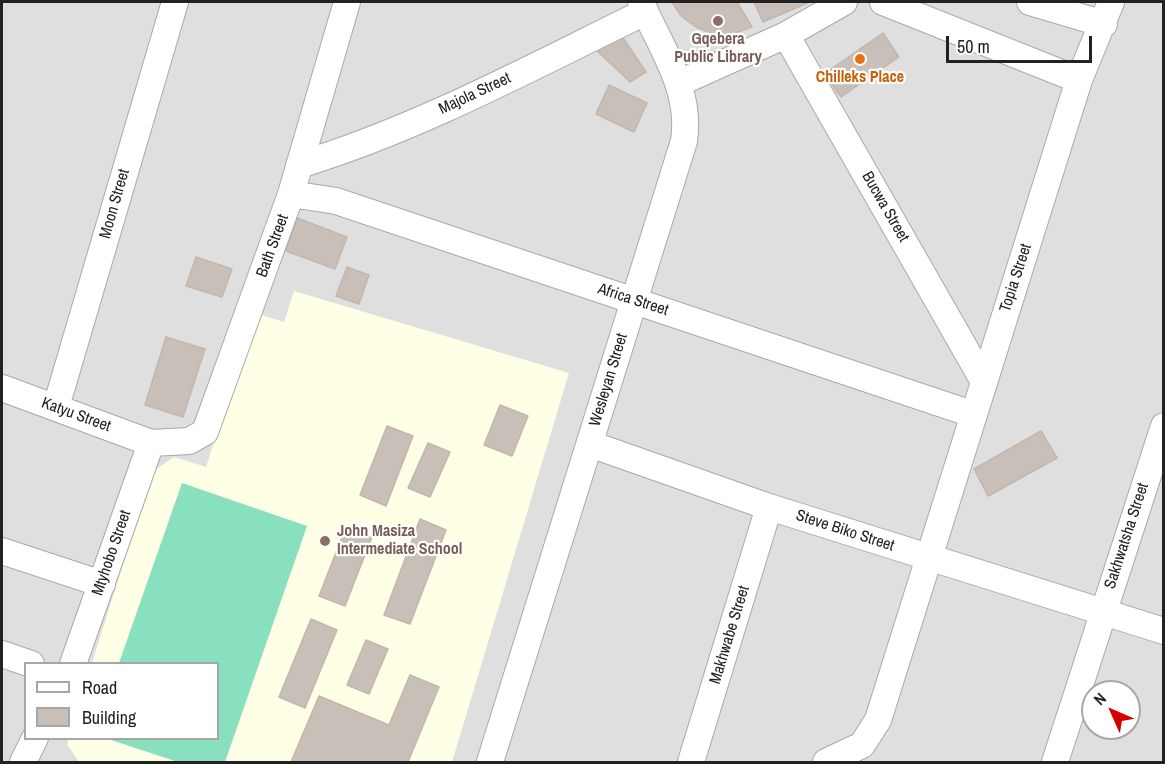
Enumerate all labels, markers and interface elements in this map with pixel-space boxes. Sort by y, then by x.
marker: Gqebera Public Library [711,14,725,28]
scale bar [949,24,1094,62]
place label: Gqebera Public Library [674,30,762,68]
text: 50 m [957,34,990,59]
marker: Chilleks Place [853,52,867,66]
place label: Chilleks Place [816,68,904,88]
street label: Majola Street [436,69,514,119]
street label: Moon Street [96,167,134,241]
street label: Bucwa Street [857,168,913,246]
street label: Bath Street [253,212,293,280]
street label: Topia Street [996,241,1036,315]
street label: Africa Street [595,280,671,320]
street label: Wesleyan Street [586,331,632,429]
street label: Katyu Street [39,394,113,436]
street label: Sakhwatsha Street [1101,481,1153,591]
street label: Steve Biko Street [793,506,897,556]
street label: Mtyhobo Street [88,508,136,598]
place label: John Masiza Intermediate School [337,522,462,560]
marker: John Masiza Intermediate School [318,534,332,548]
street label: Makhwabe Street [706,583,754,687]
legend [24,662,219,740]
text: Road [82,675,117,700]
north arrow [1081,680,1141,740]
text: N [1089,688,1111,710]
text: Building [82,705,136,730]

